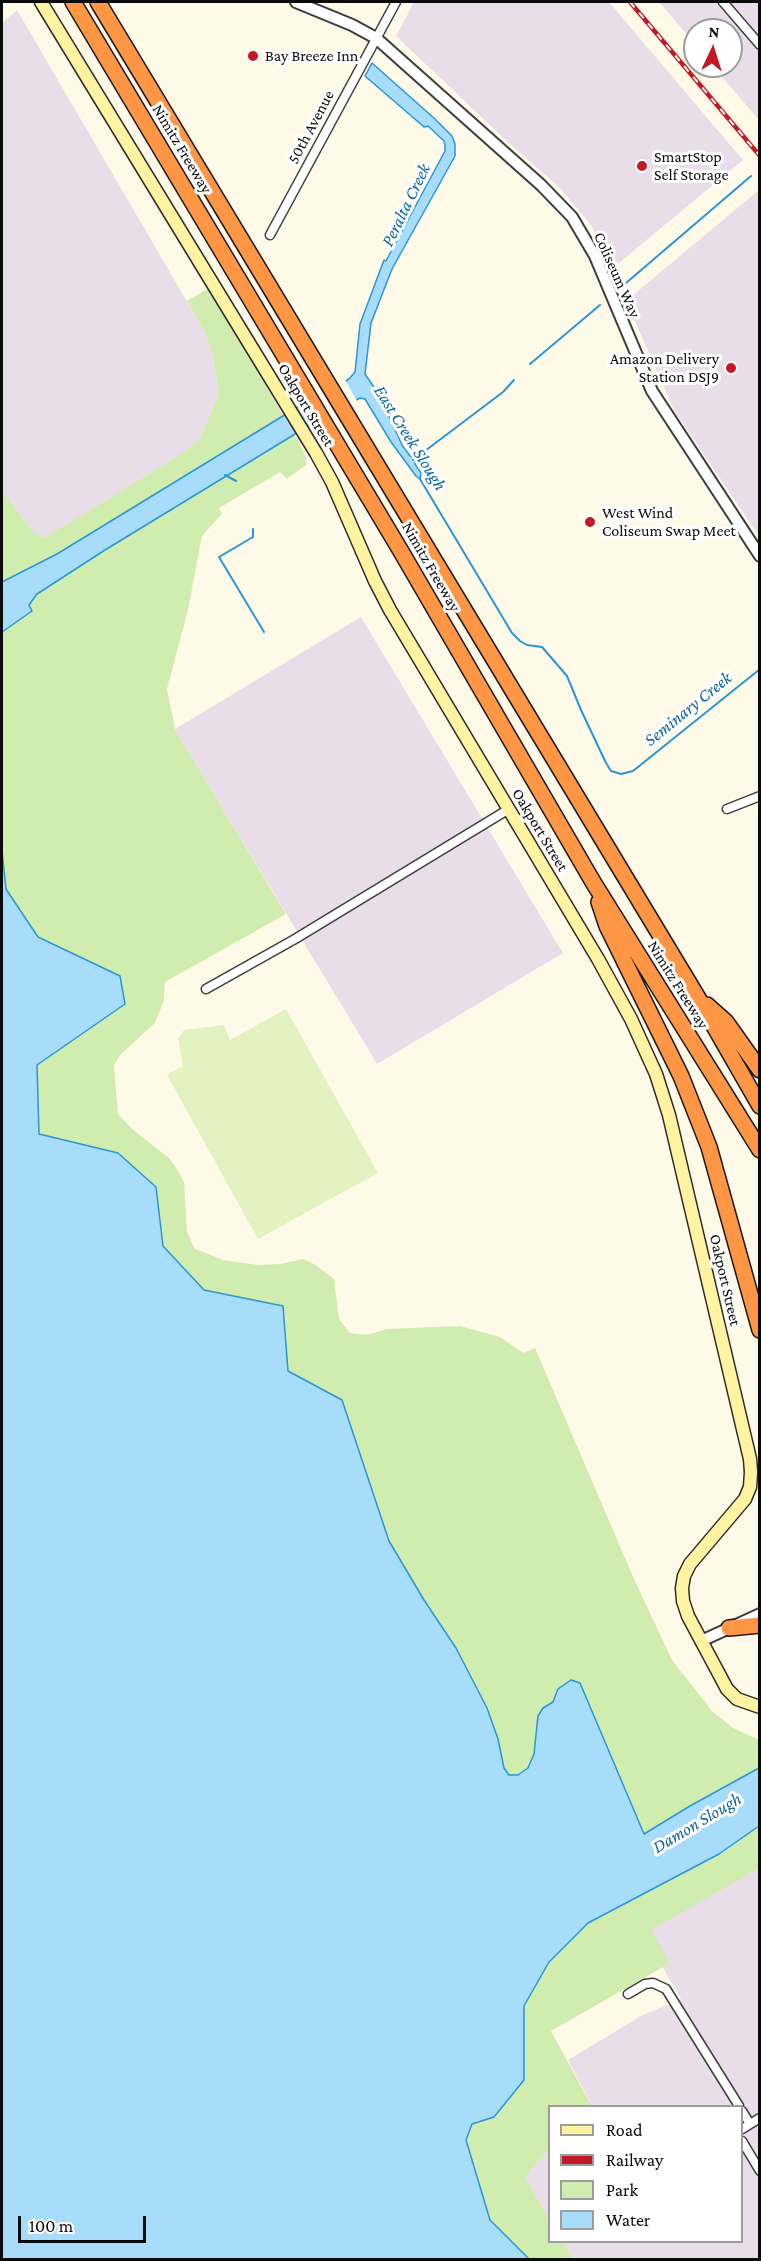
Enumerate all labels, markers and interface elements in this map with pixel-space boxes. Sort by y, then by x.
north arrow [683,18,743,78]
text: N [708,23,720,40]
place label: Bay Breeze Inn [265,46,358,66]
marker: Bay Breeze Inn [246,49,260,63]
street label: 50th Avenue [284,87,338,167]
street label: Nimitz Freeway [148,101,216,197]
place label: SmartStop Self Storage [654,147,729,185]
marker: SmartStop Self Storage [635,159,649,173]
water label: Peralta Creek [377,160,435,250]
street label: Coliseum Way [590,229,644,321]
place label: Amazon Delivery Station DSJ9 [610,349,719,387]
street label: Oakport Street [274,360,338,450]
marker: Amazon Delivery Station DSJ9 [724,361,738,375]
water label: East Creek Slough [369,381,451,495]
place label: West Wind Coliseum Swap Meet [602,503,736,541]
marker: West Wind Coliseum Swap Meet [583,515,597,529]
street label: Nimitz Freeway [398,519,464,615]
water label: Seminary Creek [640,667,736,751]
street label: Oakport Street [508,785,572,875]
street label: Nimitz Freeway [643,937,713,1033]
street label: Oakport Street [705,1232,745,1328]
water label: Damon Slough [649,1788,745,1858]
legend [548,2105,743,2243]
text: Road [606,2120,643,2140]
text: Railway [606,2150,663,2170]
text: Park [606,2180,638,2200]
scale bar [21,2204,148,2242]
text: Water [606,2210,650,2230]
text: 100 m [29,2216,73,2236]

